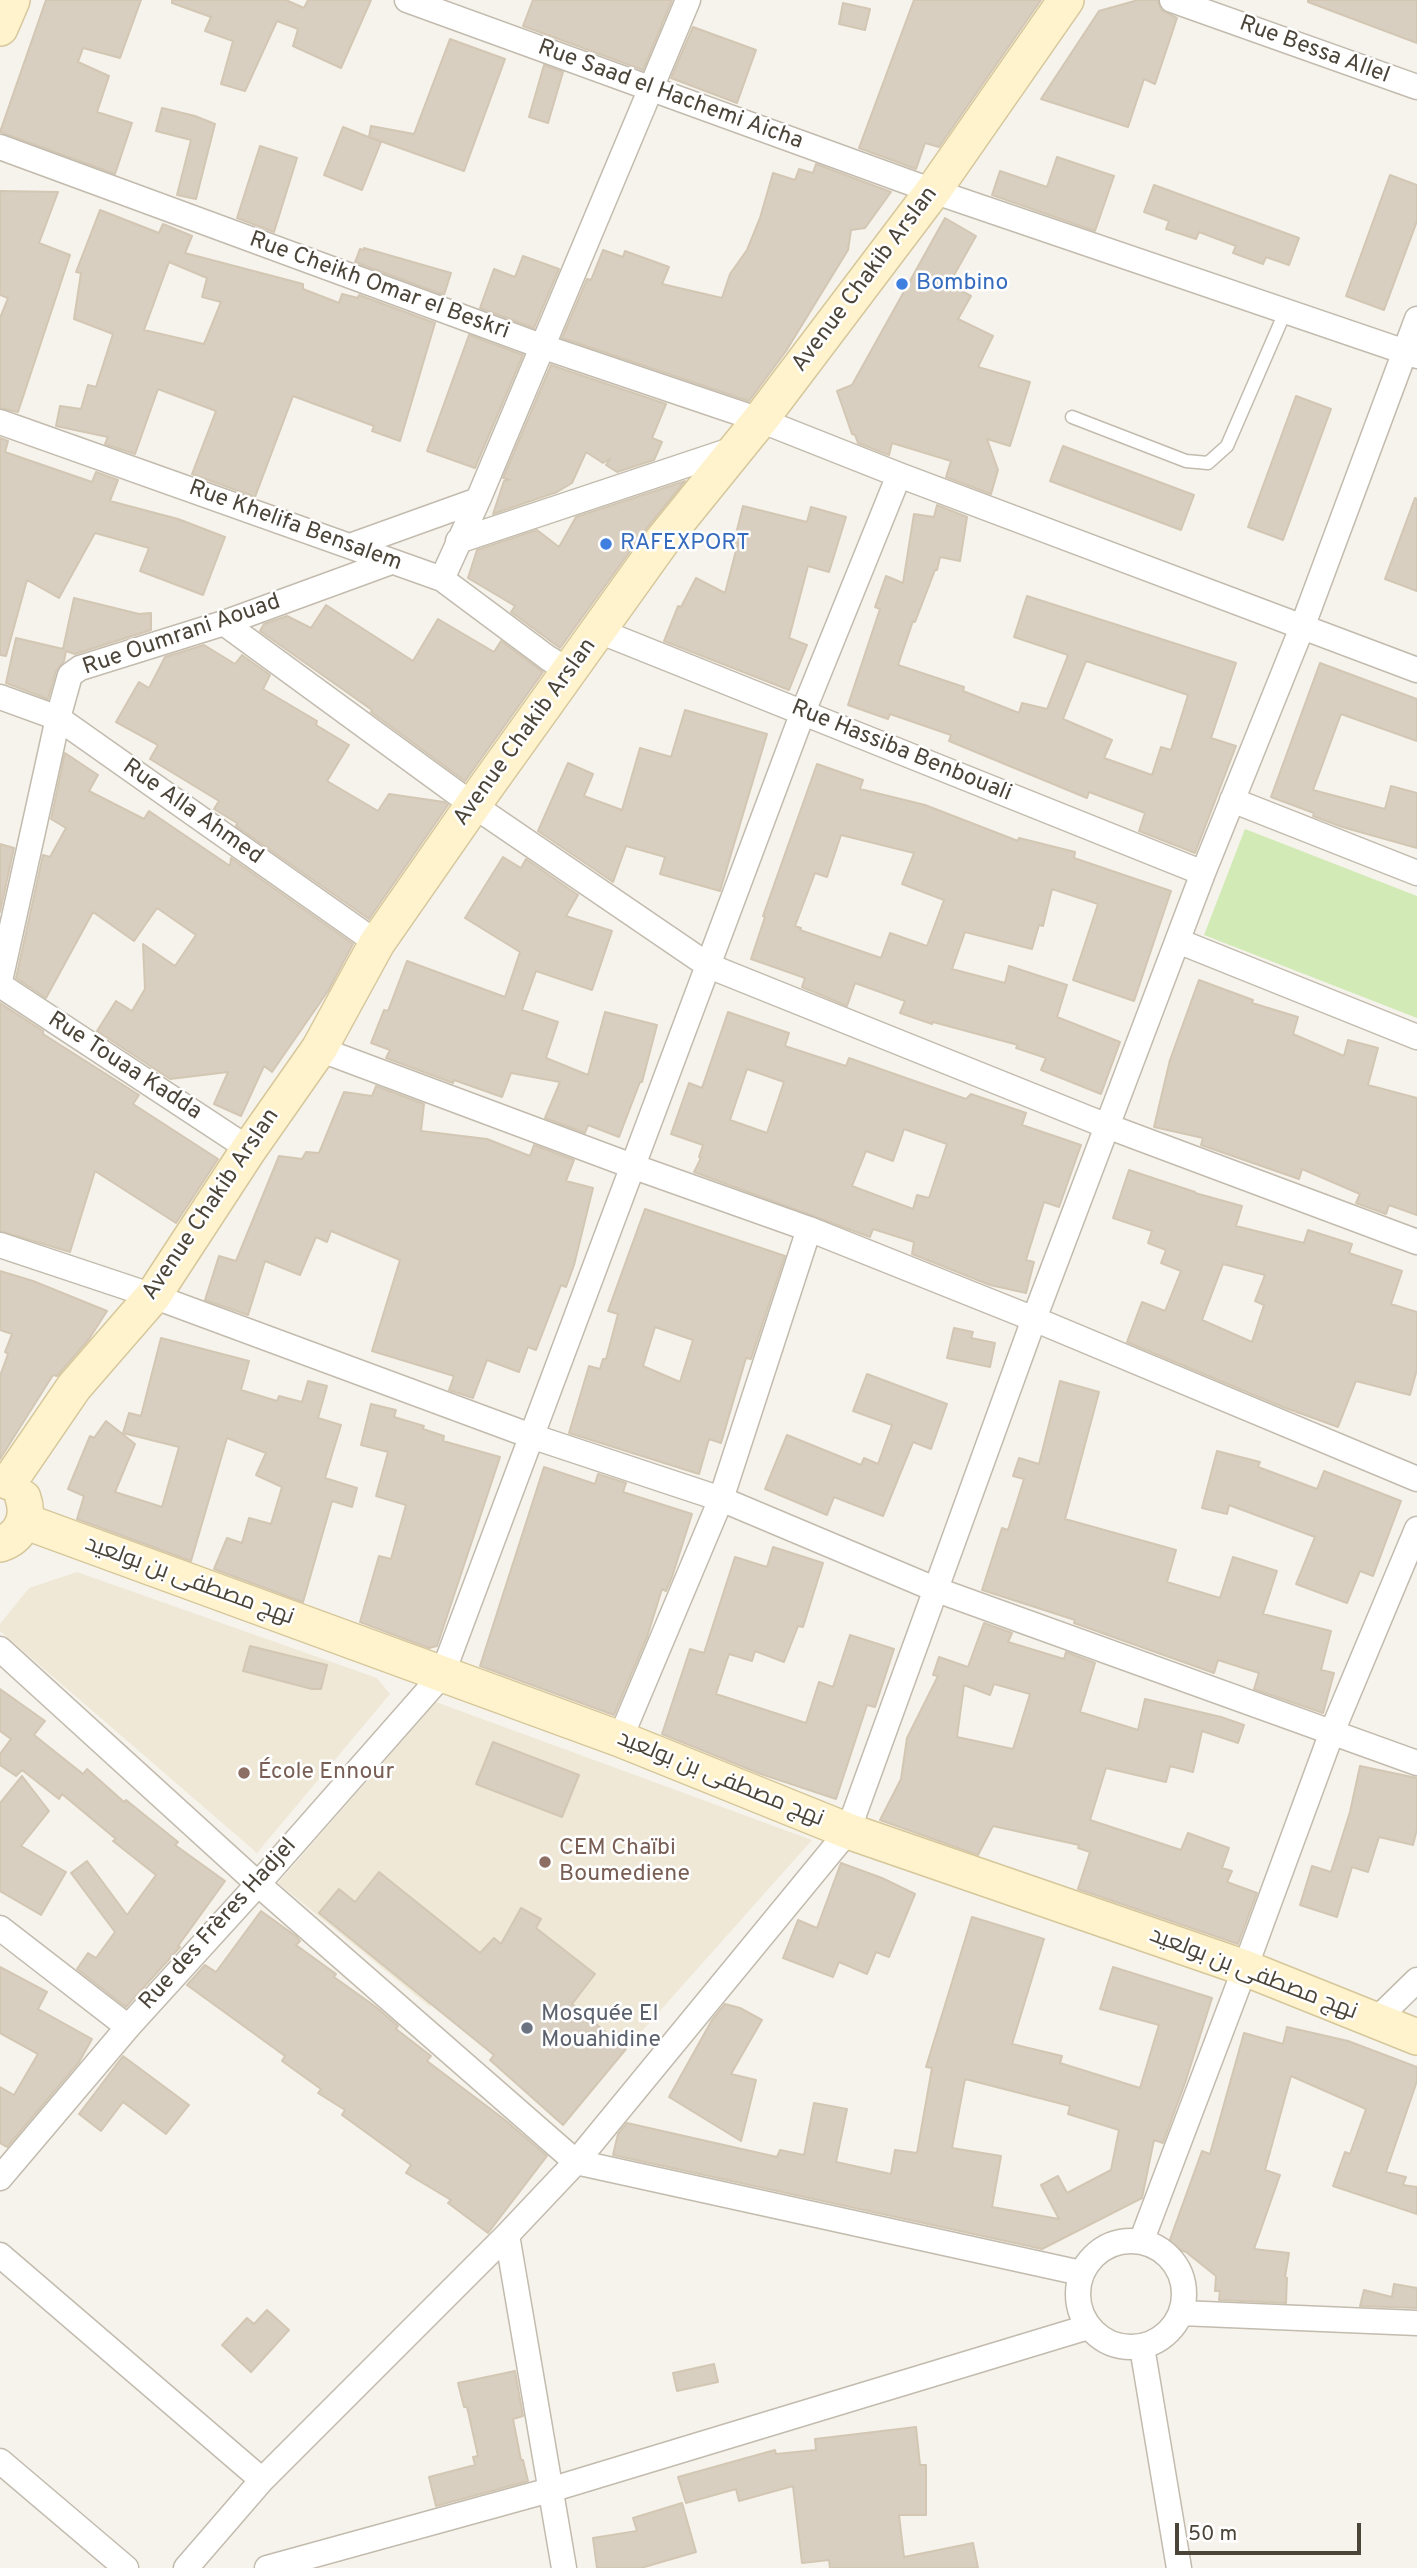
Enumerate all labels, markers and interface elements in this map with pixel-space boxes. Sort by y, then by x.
street label: Rue Bessa Allel [1235,11,1393,91]
street label: Rue Saad el Hachemi Aicha [534,35,806,157]
street label: Avenue Chakib Arslan [787,182,945,378]
street label: Rue Cheikh Omar el Beskri [245,227,513,347]
place label: Bombino [916,270,1008,298]
marker: Bombino [894,276,910,292]
street label: Rue Khelifa Bensalem [185,476,405,578]
place label: RAFEXPORT [620,530,750,558]
marker: RAFEXPORT [598,536,614,552]
street label: Rue Oumrani Aouad [80,589,284,683]
street label: Avenue Chakib Arslan [449,634,603,832]
street label: Rue Hassiba Benbouali [787,695,1015,809]
street label: Rue Alla Ahmed [116,754,268,872]
street label: Rue Touaa Kadda [42,1007,206,1127]
street label: Avenue Chakib Arslan [138,1104,286,1306]
street label: نهج مصطفى بن بولعيد [81,1531,297,1633]
street label: نهج مصطفى بن بولعيد [613,1726,827,1834]
place label: École Ennour [258,1759,394,1787]
marker: École Ennour [236,1765,252,1781]
street label: Rue des Frères Hadjel [135,1833,303,2017]
place label: CEM Chaïbi Boumediene [559,1835,690,1889]
marker: CEM Chaïbi Boumediene [537,1854,553,1870]
street label: نهج مصطفى بن بولعيد [1145,1923,1361,2027]
place label: Mosquée El Mouahidine [541,2001,661,2055]
marker: Mosquée El Mouahidine [519,2020,535,2036]
scale bar [1179,2508,1364,2552]
text: 50 m [1188,2521,1237,2548]

